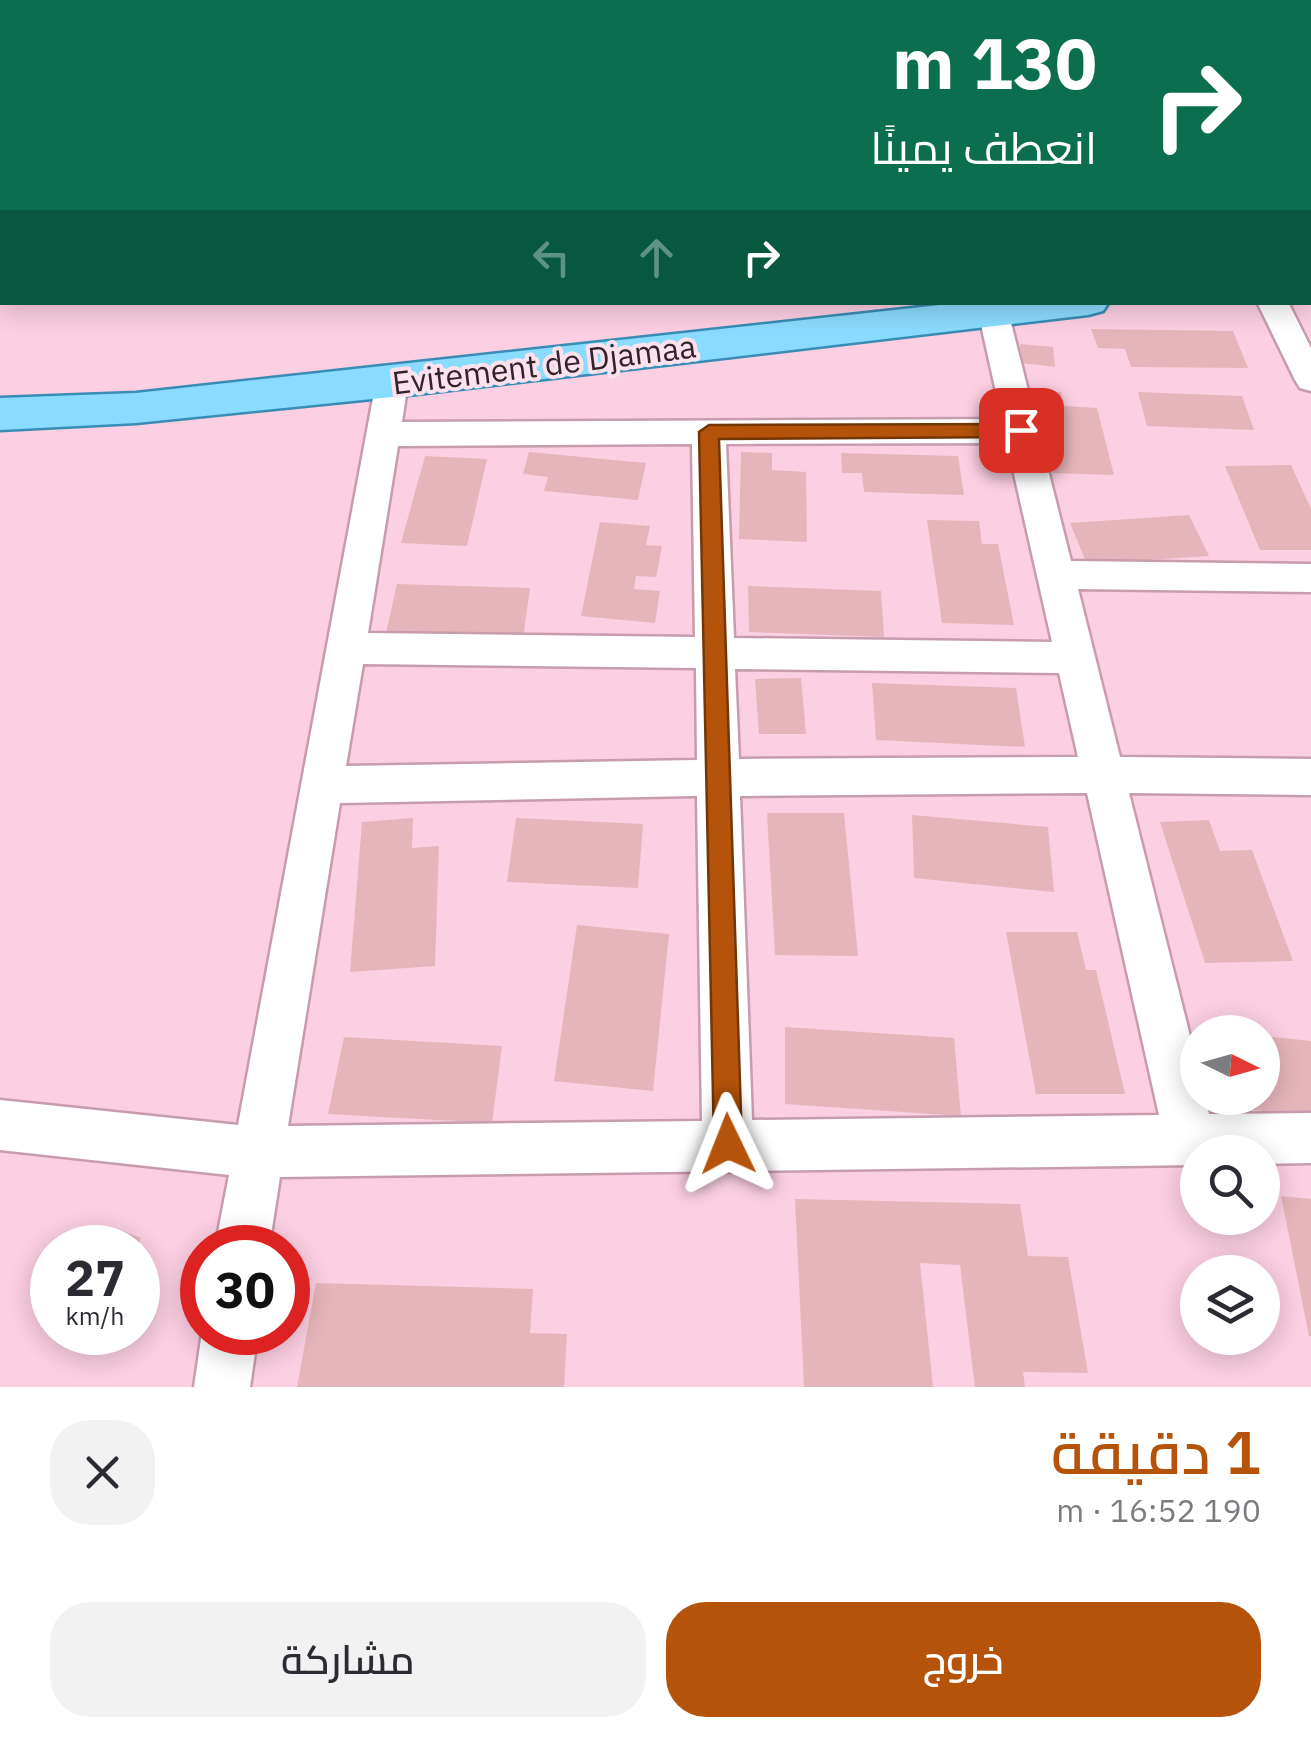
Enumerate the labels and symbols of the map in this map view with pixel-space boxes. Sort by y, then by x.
street label: Evitement de Djamaa [390,325,698,403]
pin [979,388,1064,473]
north arrow [1180,1015,1280,1115]
position arrow [676,1092,780,1196]
speed limit sign: 30 [180,1225,310,1355]

